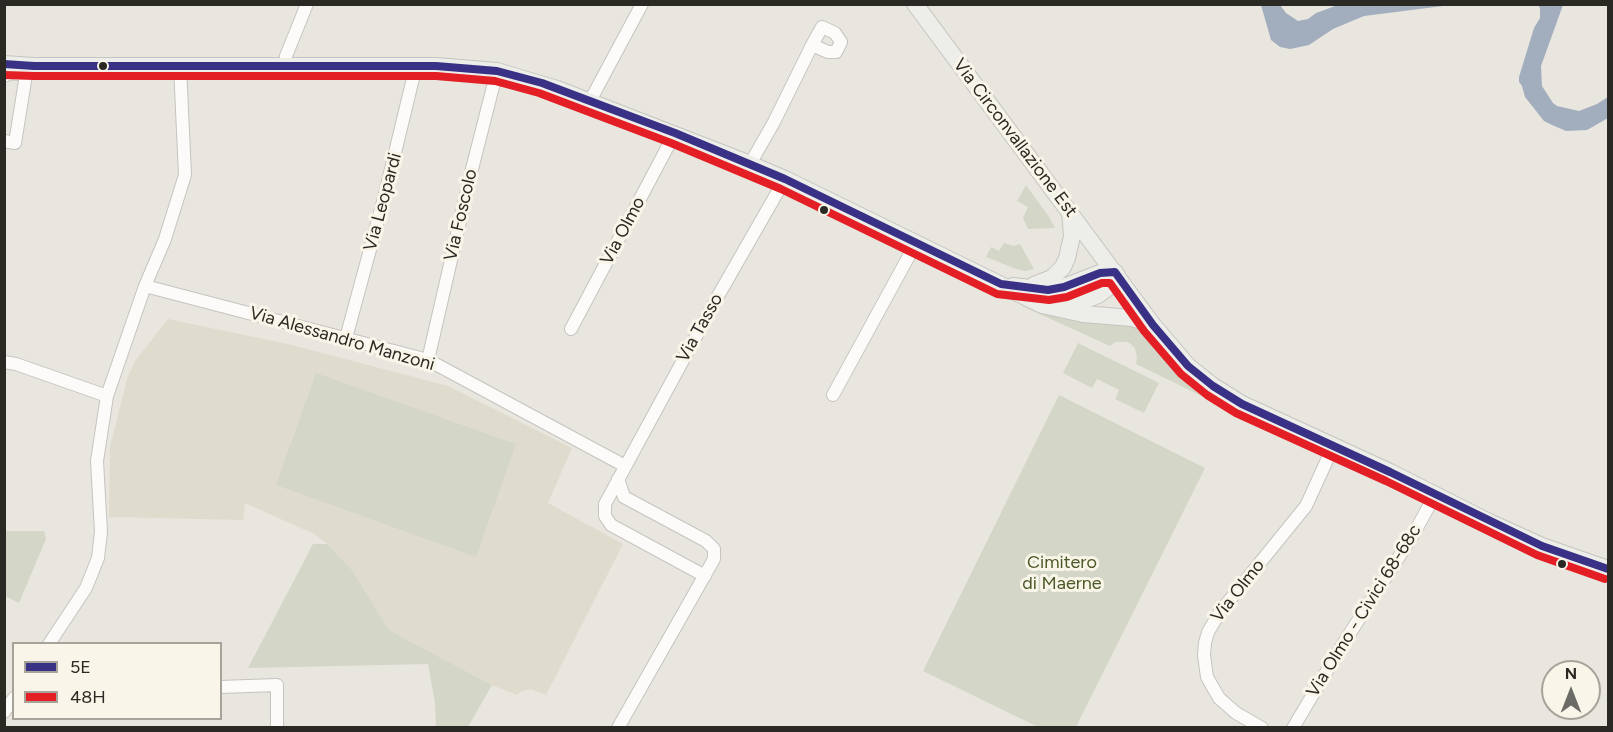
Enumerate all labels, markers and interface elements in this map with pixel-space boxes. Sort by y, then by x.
street label: Via Circonvallazione Est [948,55,1082,221]
unlabelled marker [97,60,109,72]
street label: Via Leopardi [360,151,406,253]
street label: Via Foscolo [440,167,482,263]
street label: Via Olmo [596,193,650,269]
unlabelled marker [818,204,830,216]
street label: Via Tasso [672,290,728,366]
street label: Via Alessandro Manzoni [247,302,437,376]
street label: Via Olmo - Civici 68-68c [1302,521,1426,701]
park label: Cimitero di Maerne [1022,552,1102,594]
street label: Via Olmo [1207,555,1269,627]
unlabelled marker [1556,558,1568,570]
legend [12,642,222,720]
text: 5E [70,656,91,678]
north arrow [1541,660,1601,720]
text: N [1565,664,1577,683]
text: 48H [70,686,106,708]

